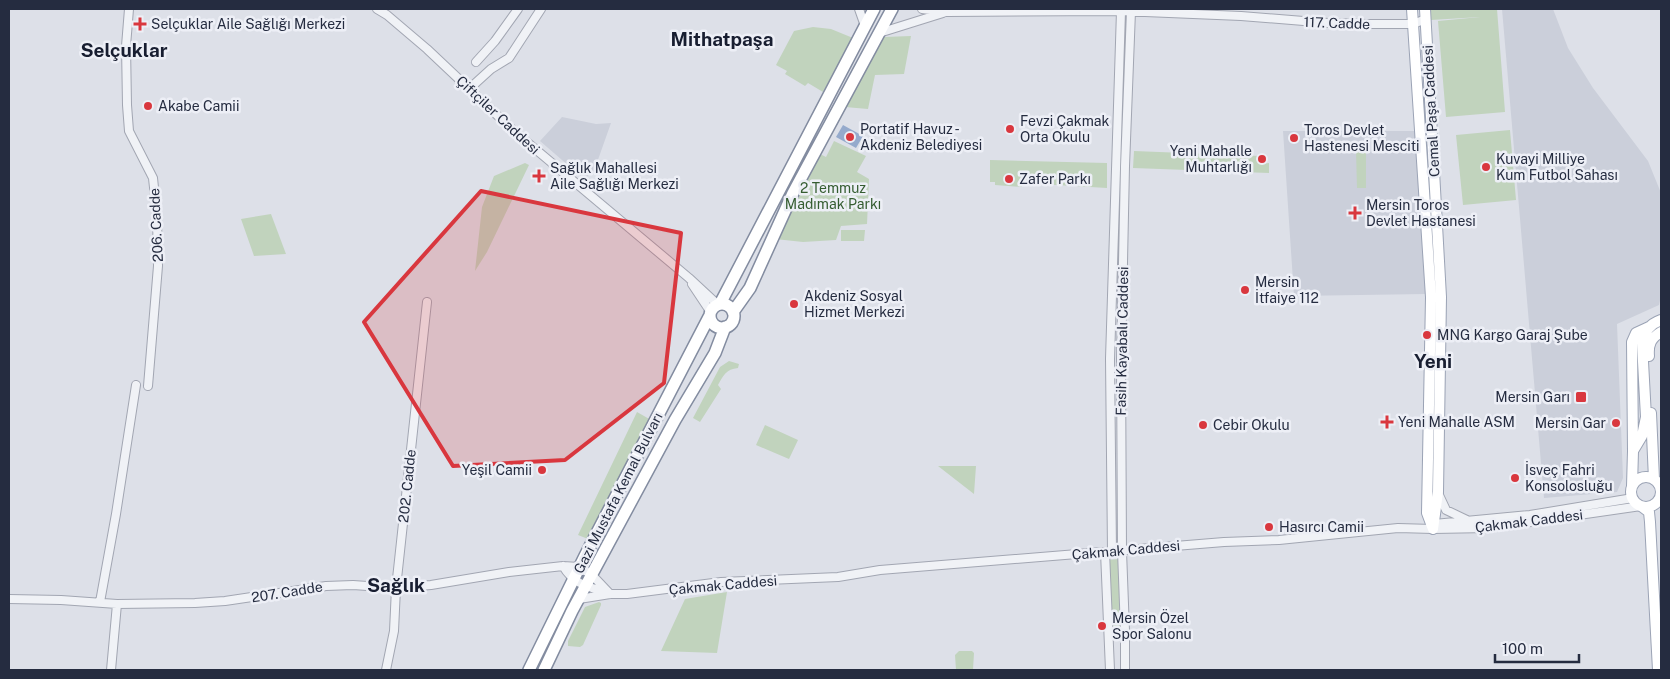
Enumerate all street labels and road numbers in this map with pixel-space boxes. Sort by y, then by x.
street label: 117. Cadde [1303,14,1371,32]
street label: Cemal Paşa Caddesi [1420,45,1442,177]
street label: Çiftçiler Caddesi [453,72,543,158]
street label: 206. Cadde [146,188,166,262]
street label: Fasih Kayabalı Caddesi [1113,266,1131,416]
street label: Gazi Mustafa Kemal Bulvarı [570,410,666,576]
street label: 202. Cadde [395,448,419,523]
street label: Çakmak Caddesi [1474,506,1584,536]
street label: Çakmak Caddesi [1071,537,1181,563]
street label: Çakmak Caddesi [668,572,778,598]
street label: 207. Cadde [250,578,324,606]

